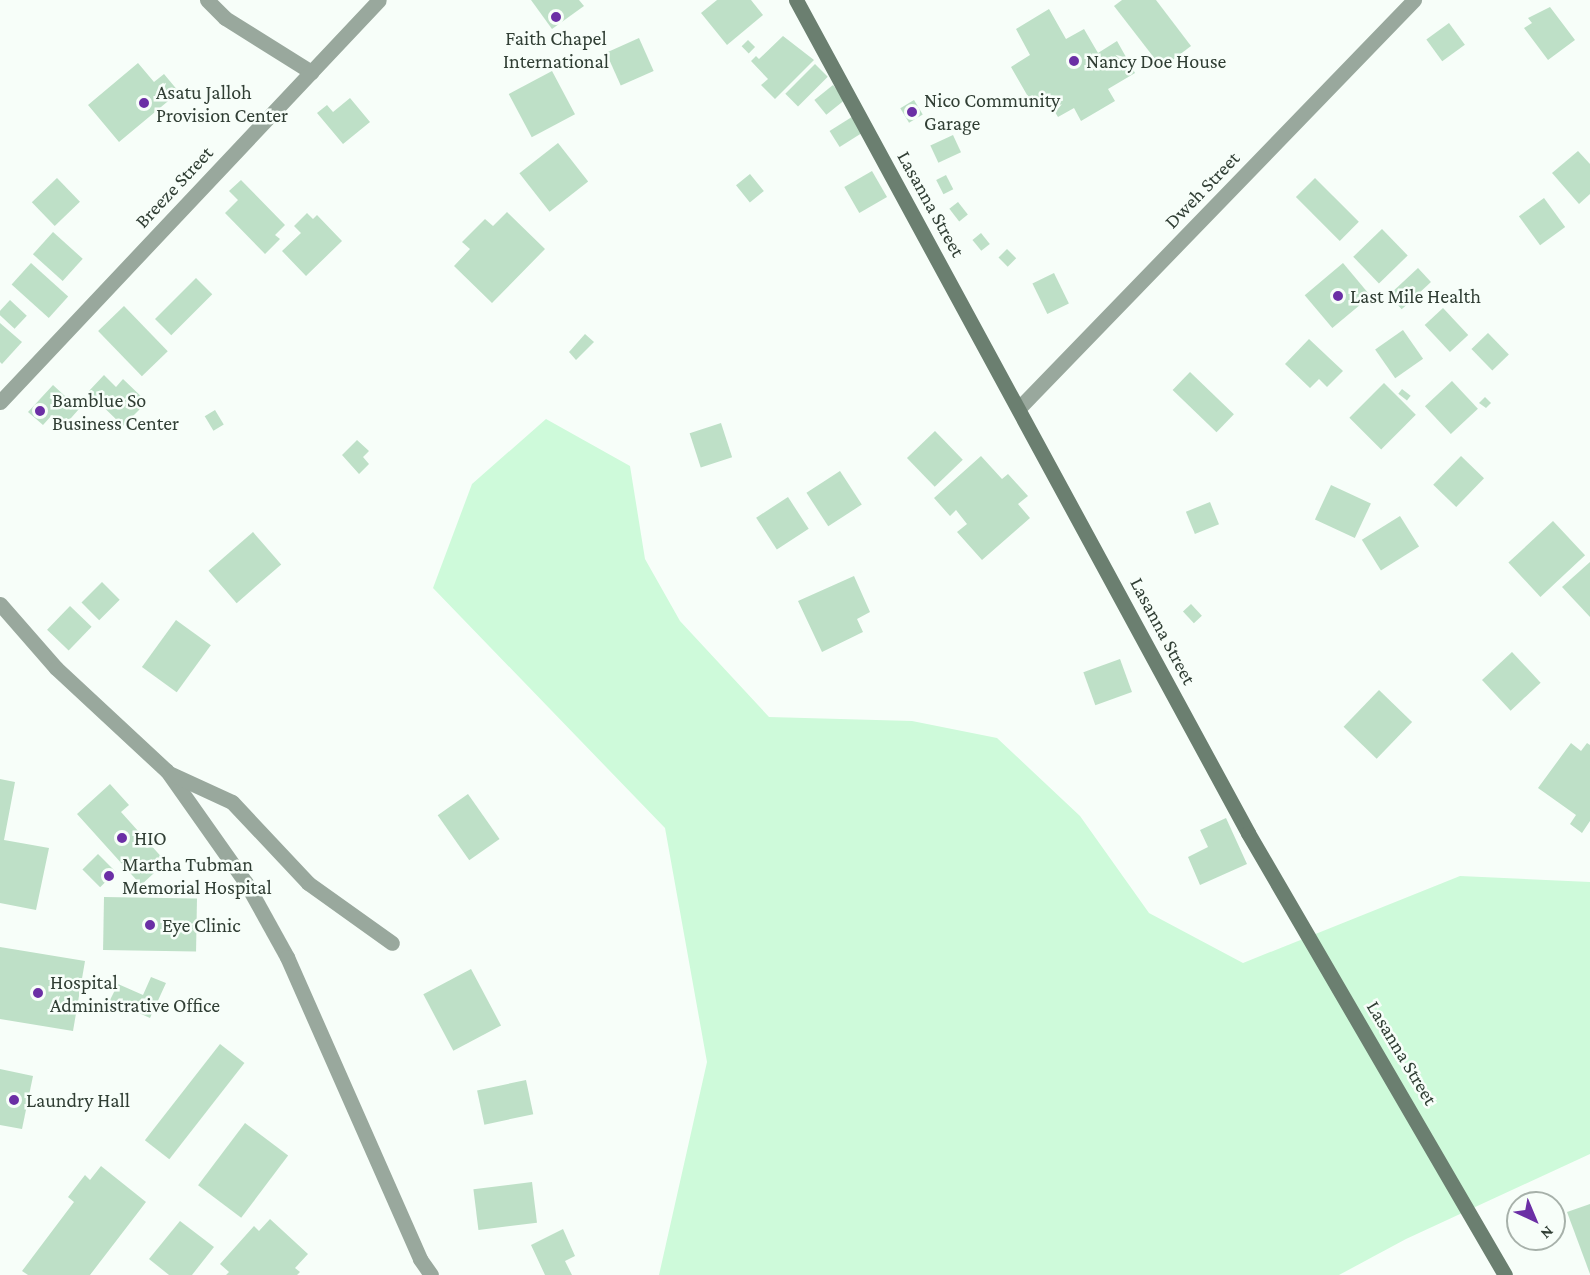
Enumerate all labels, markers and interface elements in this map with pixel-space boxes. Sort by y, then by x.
marker: Faith Chapel International [549,10,563,24]
place label: Faith Chapel International [503,27,609,74]
place label: Nancy Doe House [1086,49,1226,73]
marker: Nancy Doe House [1067,54,1081,68]
place label: Asatu Jalloh Provision Center [156,80,288,127]
place label: Nico Community Garage [924,88,1060,135]
marker: Asatu Jalloh Provision Center [137,96,151,110]
marker: Nico Community Garage [905,105,919,119]
street label: Breeze Street [130,141,218,233]
street label: Dweh Street [1159,146,1245,234]
street label: Lasanna Street [892,147,970,261]
place label: Last Mile Health [1350,284,1481,308]
marker: Last Mile Health [1331,289,1345,303]
place label: Bamblue So Business Center [52,388,179,435]
marker: Bamblue So Business Center [33,404,47,418]
street label: Lasanna Street [1125,573,1201,689]
place label: HIO [134,826,167,850]
marker: HIO [115,831,129,845]
place label: Martha Tubman Memorial Hospital [122,852,272,899]
marker: Martha Tubman Memorial Hospital [100,867,118,885]
place label: Eye Clinic [162,913,241,937]
marker: Eye Clinic [143,918,157,932]
place label: Hospital Administrative Office [50,970,220,1017]
marker: Hospital Administrative Office [31,986,45,1000]
street label: Lasanna Street [1361,996,1443,1110]
place label: Laundry Hall [26,1088,130,1112]
marker: Laundry Hall [7,1093,21,1107]
north arrow [1506,1191,1566,1251]
text: N [1538,1223,1557,1243]

